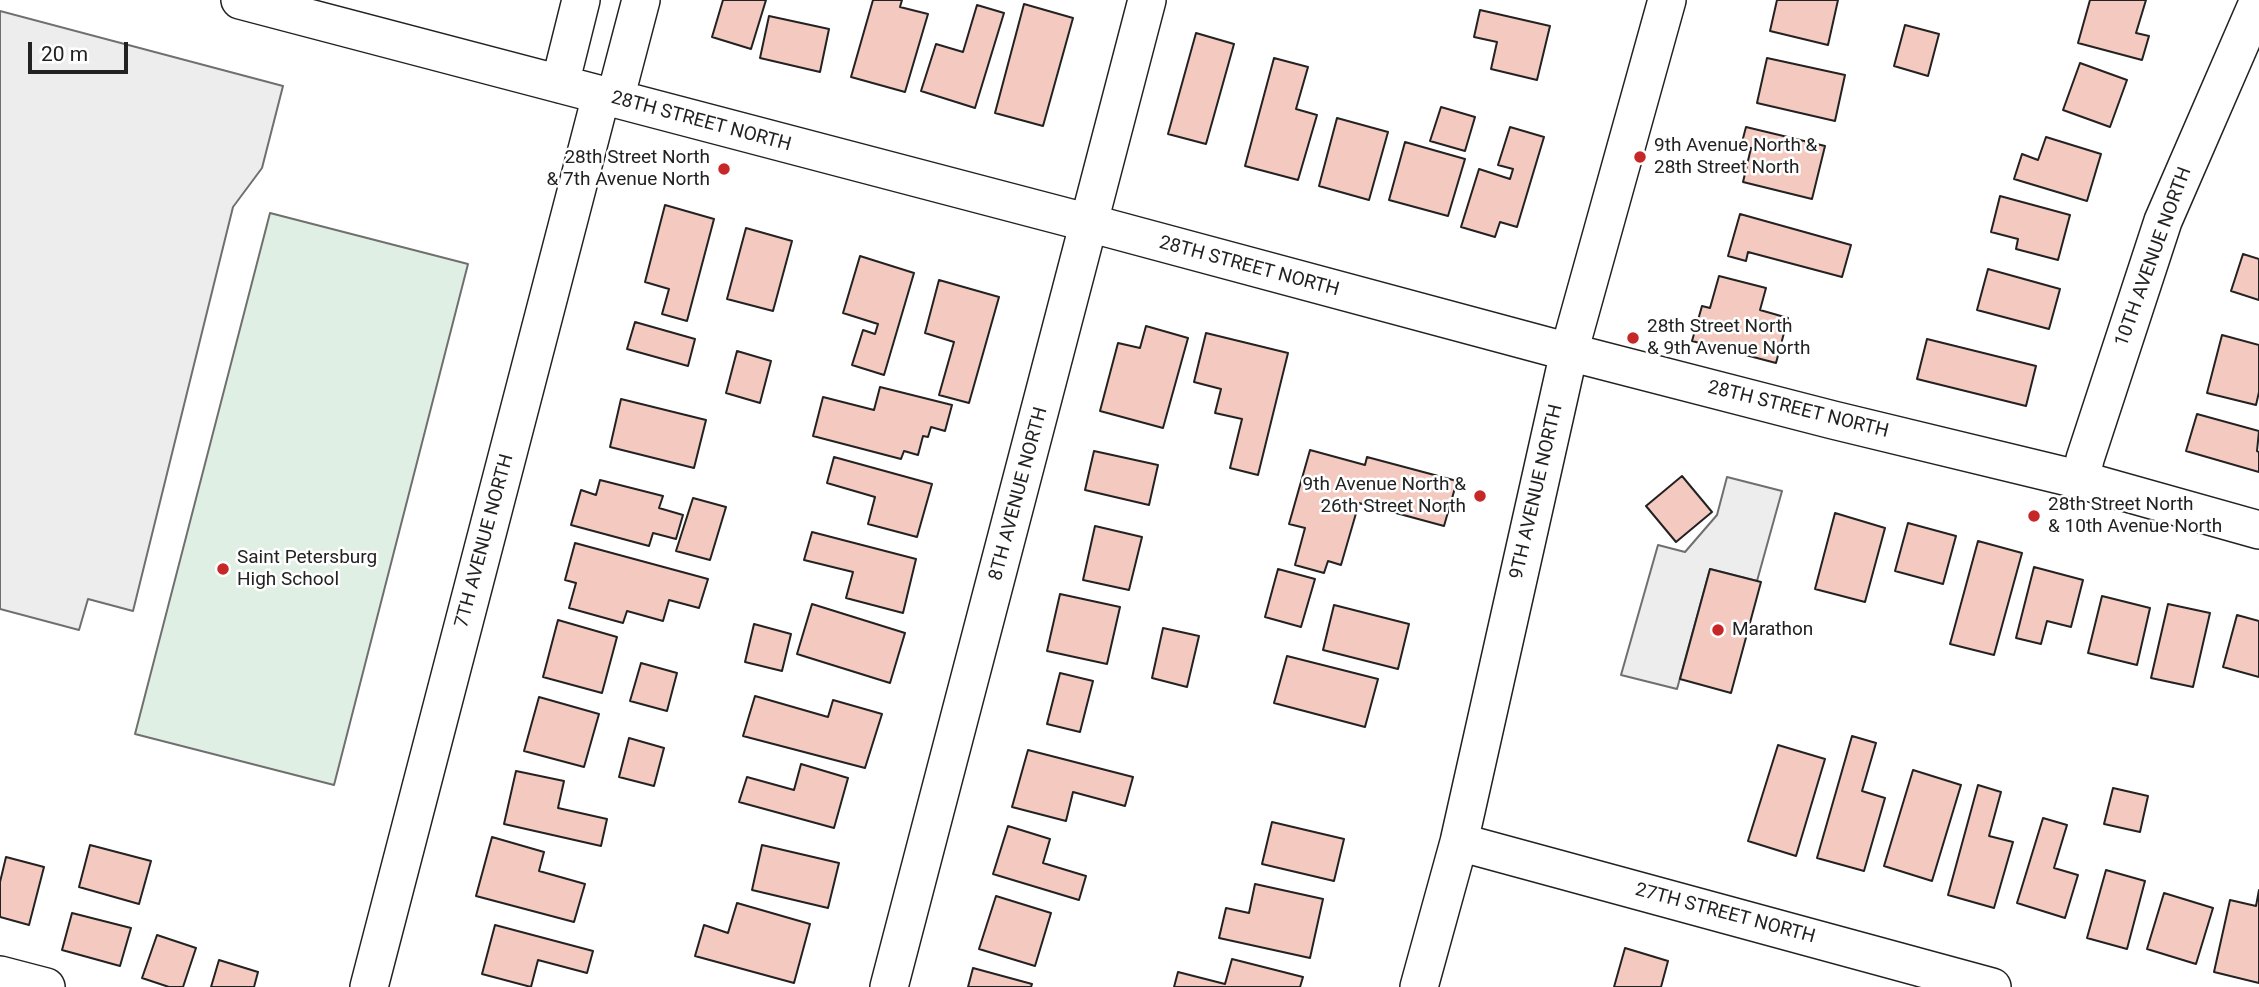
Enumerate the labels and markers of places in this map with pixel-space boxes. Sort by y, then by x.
place label: 9th Avenue North & 28th Street North [1654,135,1817,179]
place label: 28th Street North & 7th Avenue North [547,147,710,191]
marker: 9th Avenue North & 28th Street North [1632,149,1648,165]
marker: 28th Street North & 7th Avenue North [716,161,732,177]
place label: 28th Street North & 9th Avenue North [1647,316,1810,360]
marker: 28th Street North & 9th Avenue North [1625,330,1641,346]
place label: 9th Avenue North & 26th Street North [1303,474,1466,518]
marker: 9th Avenue North & 26th Street North [1472,488,1488,504]
place label: 28th Street North & 10th Avenue North [2048,494,2222,538]
marker: 28th Street North & 10th Avenue North [2026,508,2042,524]
place label: Saint Petersburg High School [237,547,377,591]
marker: Saint Petersburg High School [215,561,231,577]
place label: Marathon [1732,619,1813,641]
marker: Marathon [1710,622,1726,638]

